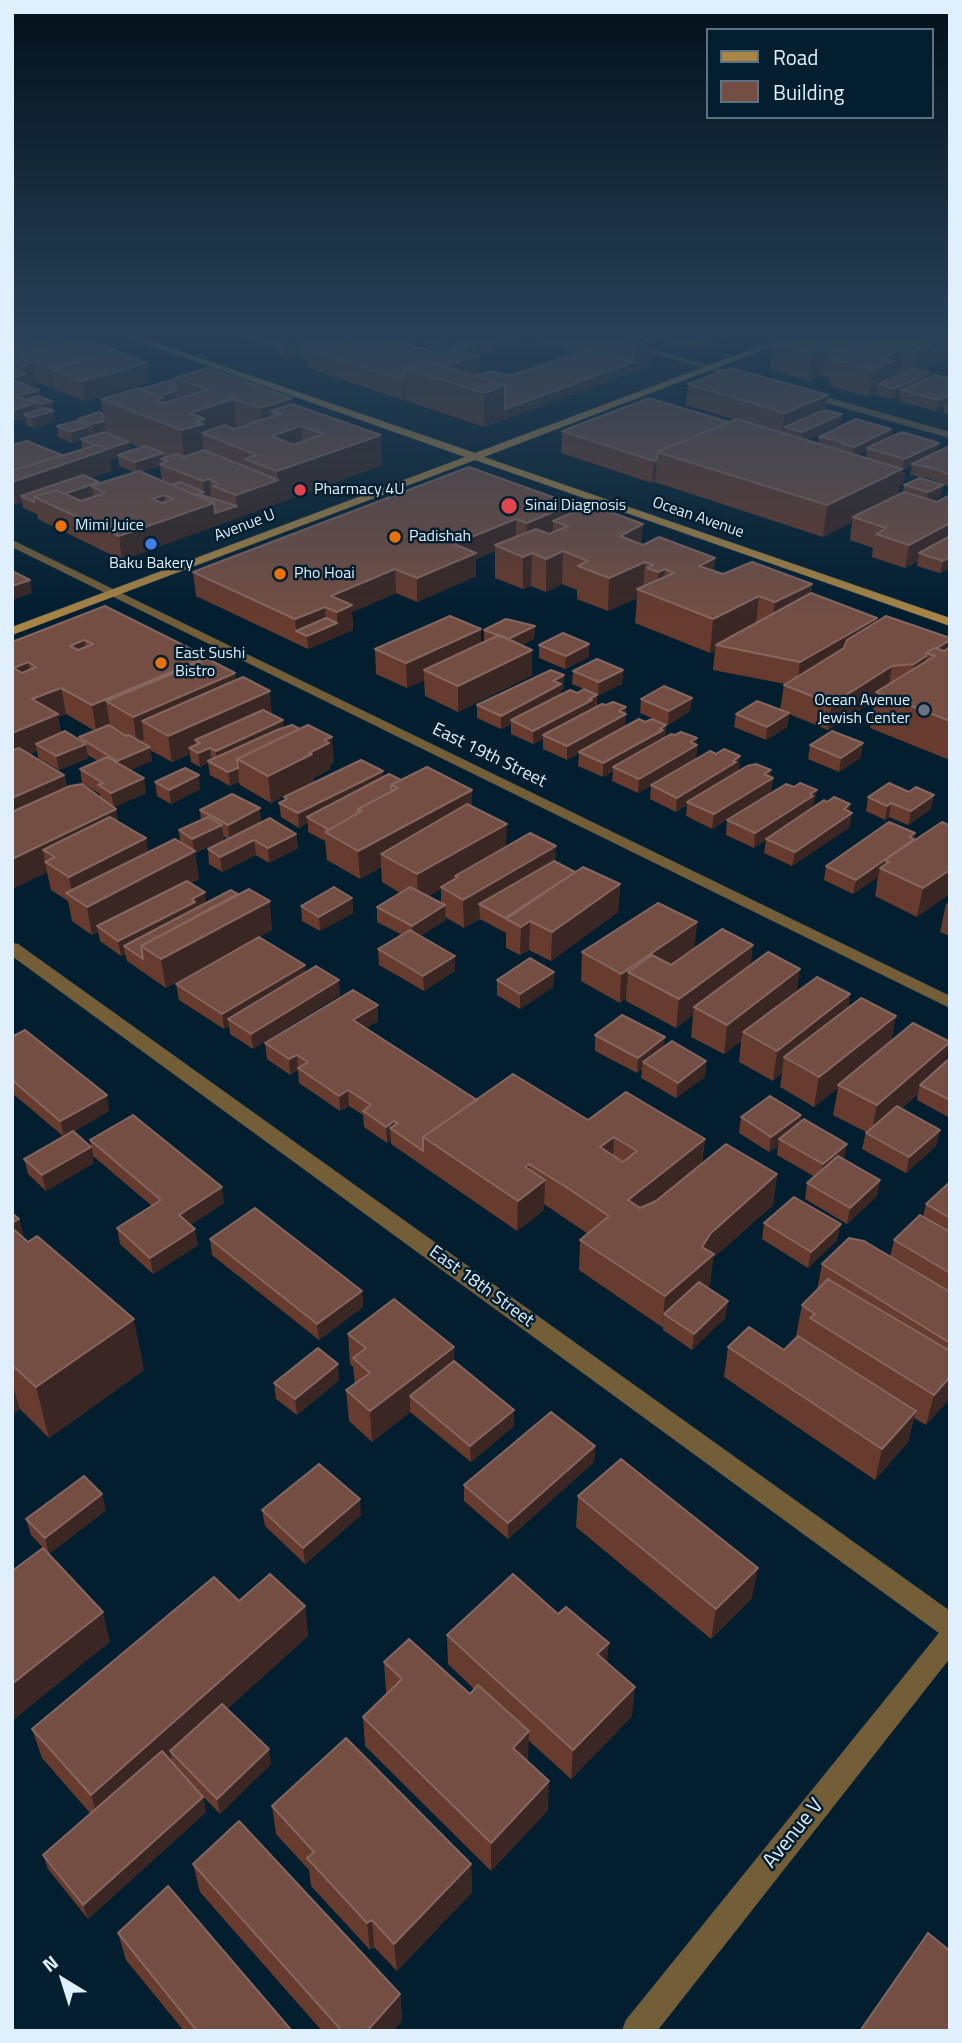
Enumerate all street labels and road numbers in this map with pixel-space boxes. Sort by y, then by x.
street label: Ocean Avenue [650,493,746,543]
street label: Avenue U [212,506,278,546]
street label: East 19th Street [428,719,550,793]
street label: East 18th Street [424,1242,538,1332]
street label: Avenue V [758,1794,830,1874]

